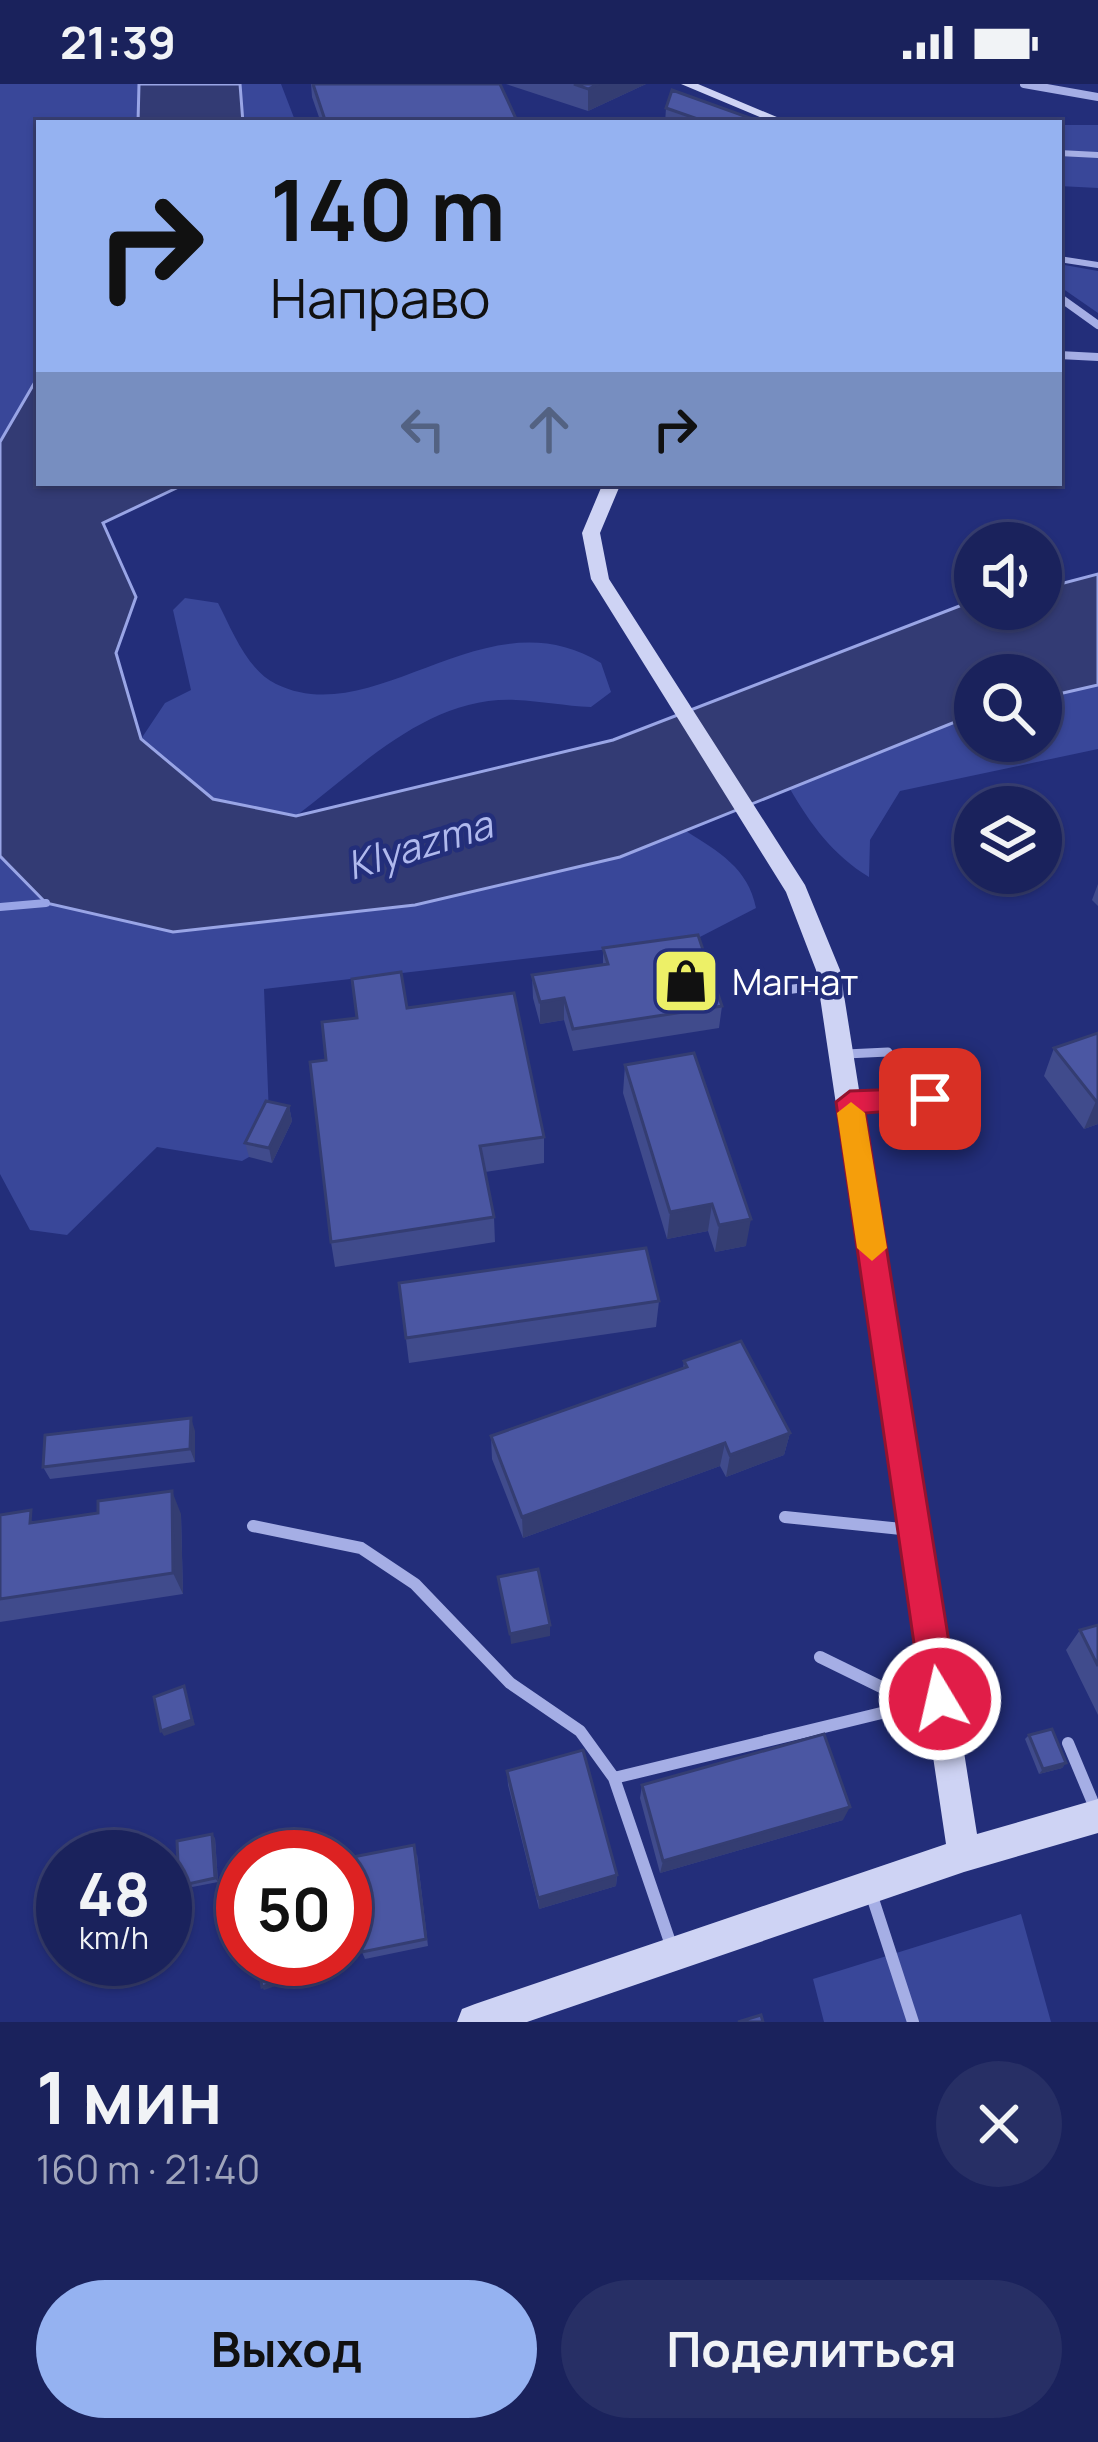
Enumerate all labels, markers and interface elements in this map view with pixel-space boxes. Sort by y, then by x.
text: 21:39 [60,11,176,73]
text: 140 m [270,151,506,266]
icon: right [72,168,228,324]
text: Направо [270,260,491,334]
icon: left [390,396,456,462]
icon: ahead [516,396,582,462]
icon: right [642,396,708,462]
map controls [954,522,1062,894]
button: sound [954,522,1062,630]
button: search [954,654,1062,762]
button: layers [954,786,1062,894]
water label: Klyazma [340,796,500,892]
shop icon: Магнат [651,946,721,1016]
place label: Магнат [732,957,859,1006]
pin [879,1048,981,1150]
icon: arrive [897,1066,963,1132]
position arrow [877,1636,1003,1762]
speed limit sign: 50 [216,1830,372,1986]
text: 48 [77,1852,151,1934]
text: km/h [79,1917,149,1958]
text: 1 мин [36,2047,223,2146]
button: close [936,2061,1062,2187]
text: 160 m · 21:40 [36,2142,260,2196]
button: Выход [36,2280,537,2418]
button: Поделиться [561,2280,1062,2418]

